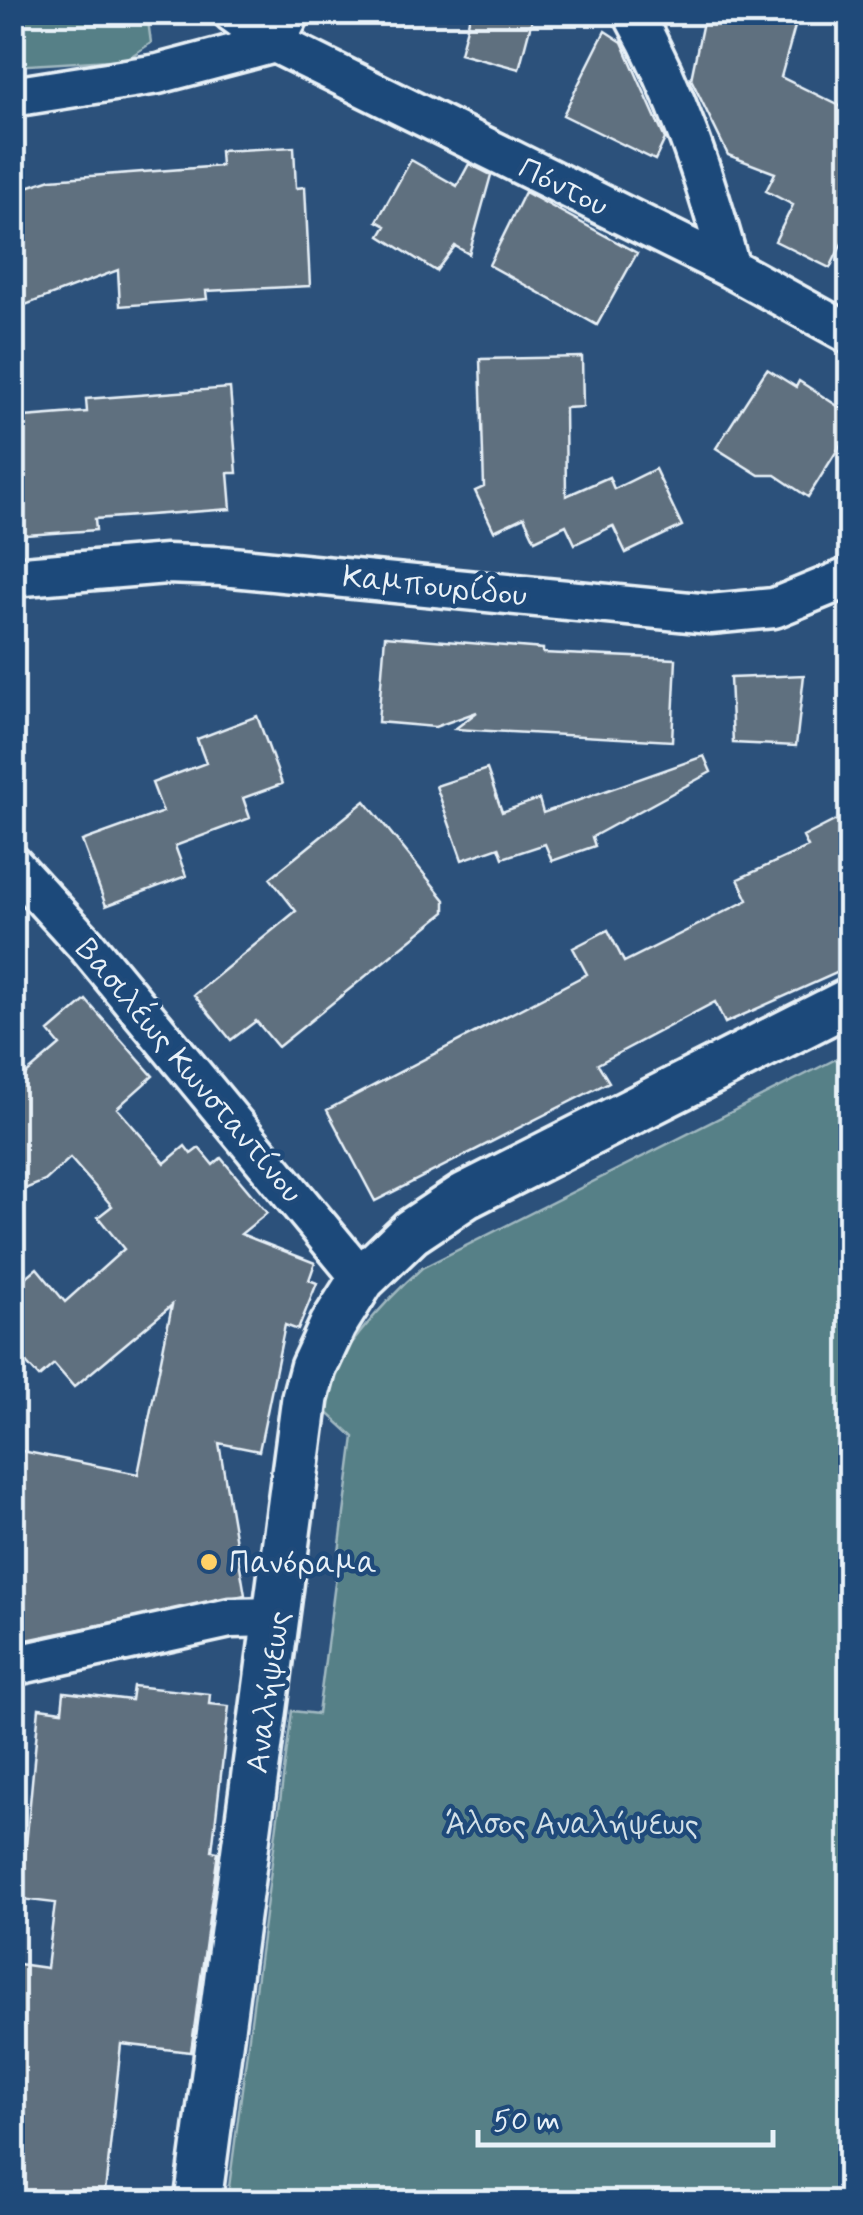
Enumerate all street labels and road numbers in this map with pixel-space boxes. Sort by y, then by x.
street label: Πόντου [511,148,615,227]
street label: Καμπουρίδου [341,556,529,618]
street label: Βασιλέως Κωνσταντίνου [65,929,313,1213]
street label: Αναλήψεως [237,1608,301,1776]

